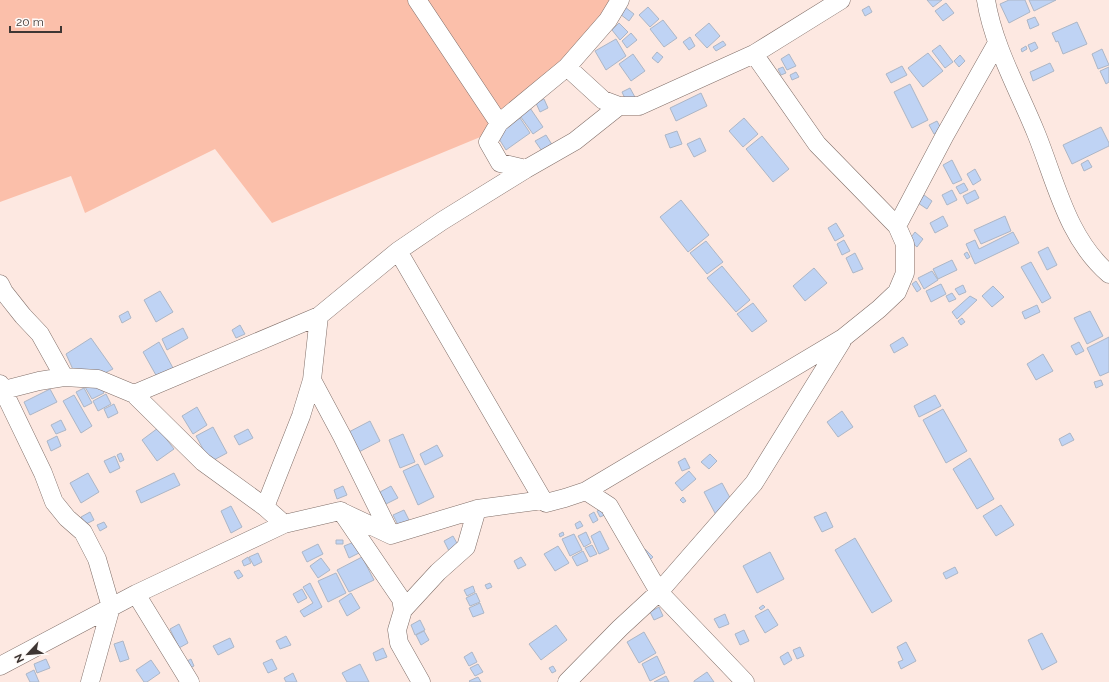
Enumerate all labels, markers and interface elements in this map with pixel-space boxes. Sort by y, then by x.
scale bar [10,8,61,34]
text: 20 m [16,15,44,29]
north arrow [8,634,48,674]
text: N [12,652,27,665]

